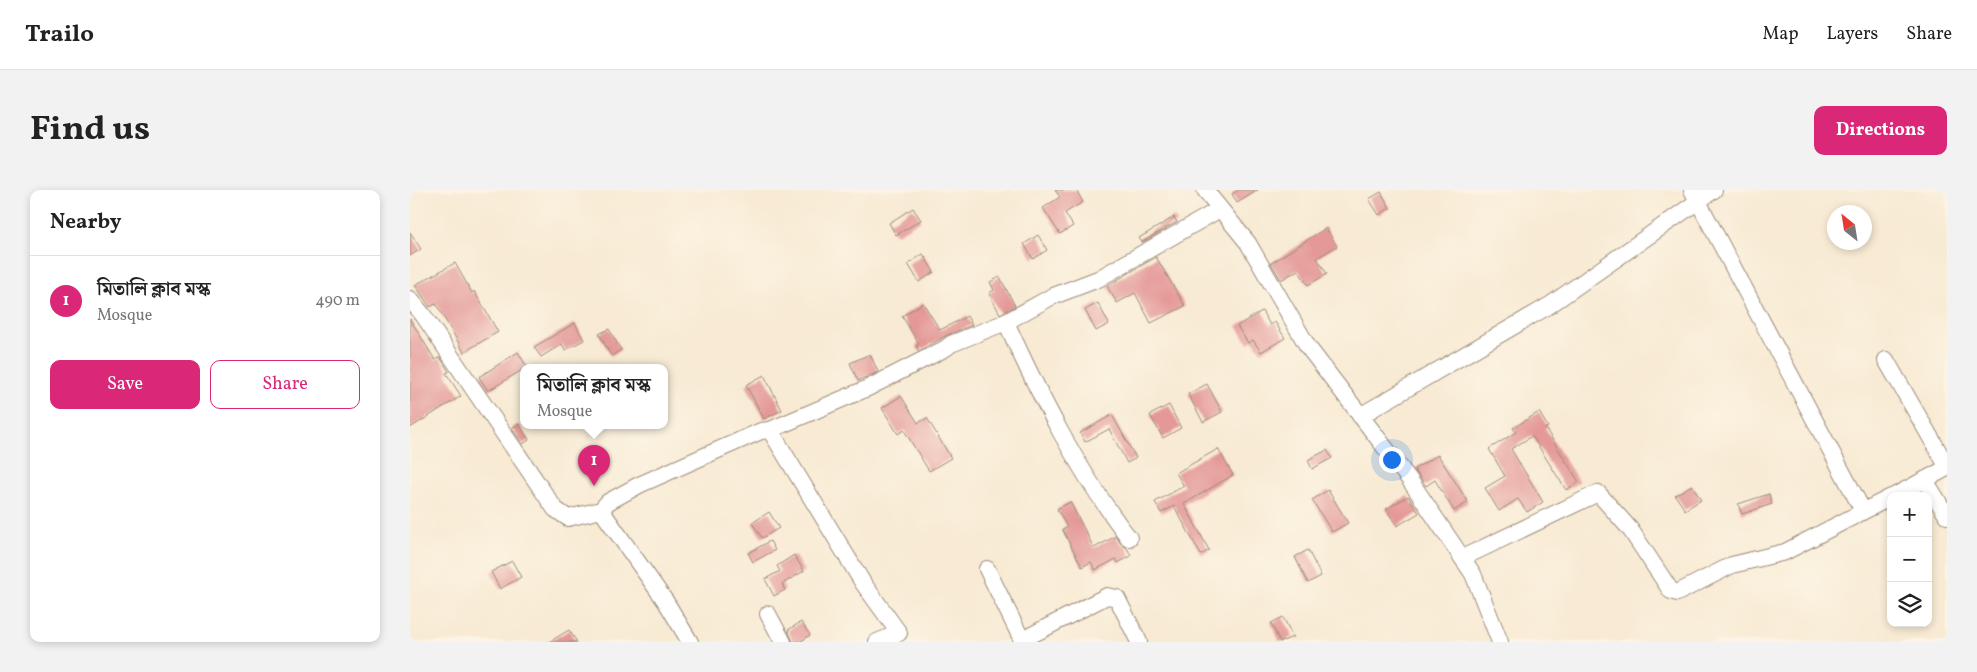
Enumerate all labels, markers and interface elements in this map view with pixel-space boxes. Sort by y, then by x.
text: Trailo [25,18,94,52]
text: Map [1762,22,1798,47]
text: Layers [1826,22,1878,47]
text: Share [1906,22,1952,47]
text: Find us [30,106,150,154]
button: Directions [1814,106,1947,155]
north arrow [1827,205,1872,250]
text: Nearby [50,208,121,237]
text: মিতালি ক্লাব মস্ক [97,277,211,303]
text: 1 [63,290,69,312]
text: 490 m [315,290,360,312]
text: Mosque [97,305,152,327]
button: Save [50,360,200,409]
button: Share [210,360,360,409]
popup [520,364,668,429]
text: মিতালি ক্লাব মস্ক [537,373,651,399]
text: Mosque [537,401,592,423]
pin: 1 [578,445,610,486]
your location [1379,447,1405,473]
map controls [1887,492,1932,627]
button: + [1887,492,1932,537]
button: − [1887,537,1932,582]
button: layers [1887,582,1932,627]

